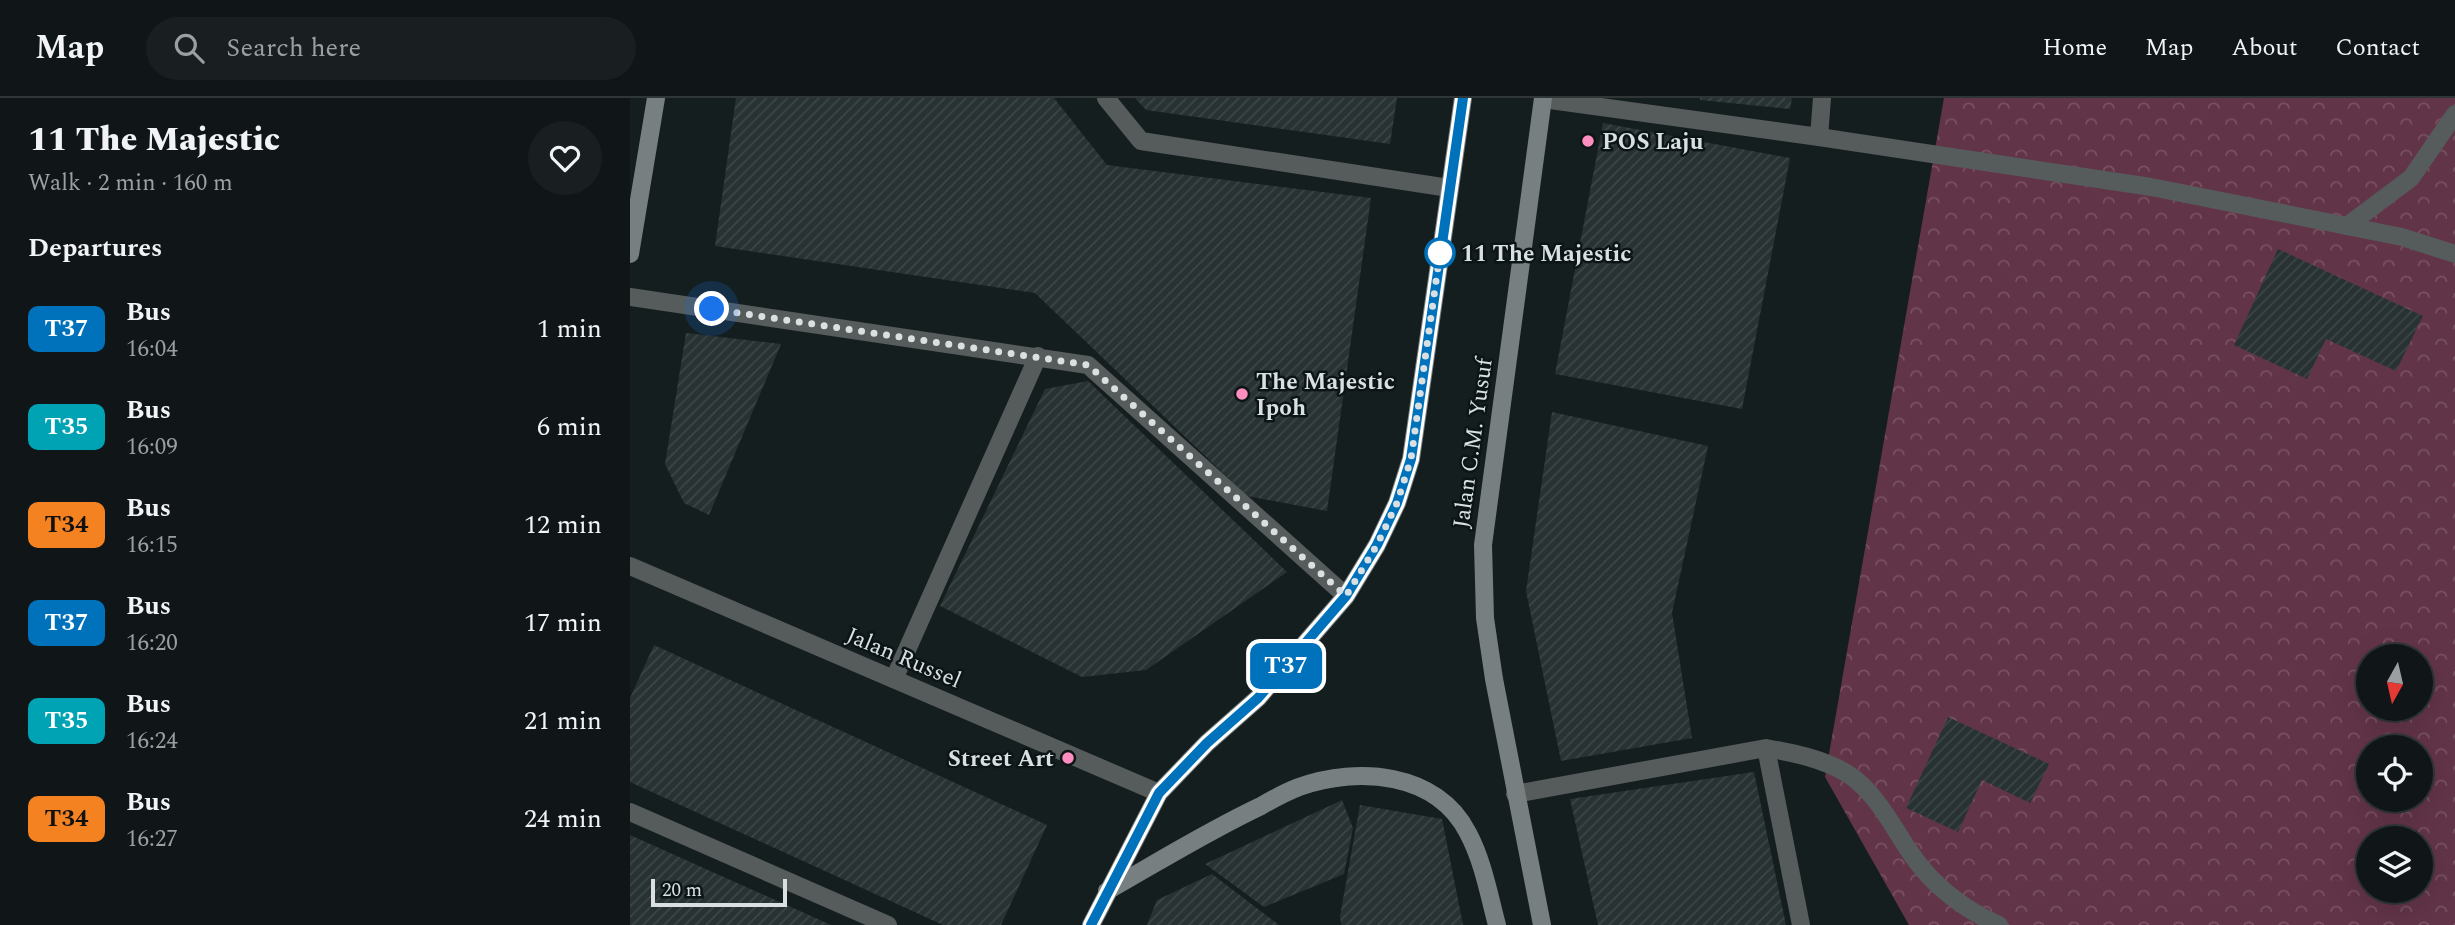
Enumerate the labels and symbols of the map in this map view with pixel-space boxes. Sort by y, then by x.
place label: POS Laju [1602,125,1704,160]
marker: POS Laju [1580,133,1596,149]
place label: 11 The Majestic [1461,237,1631,272]
marker: 11 The Majestic [1425,238,1455,268]
your location [694,291,729,326]
street label: Jalan C.M. Yusuf [1444,354,1503,531]
place label: The Majestic Ipoh [1256,365,1395,426]
marker: The Majestic Ipoh [1234,386,1250,402]
street label: Jalan Russel [840,618,966,698]
line badge: T37 [1246,643,1326,689]
north arrow [2356,644,2432,721]
place label: Street Art [948,742,1054,777]
marker: Street Art [1060,750,1076,766]
scale bar [651,876,788,908]

